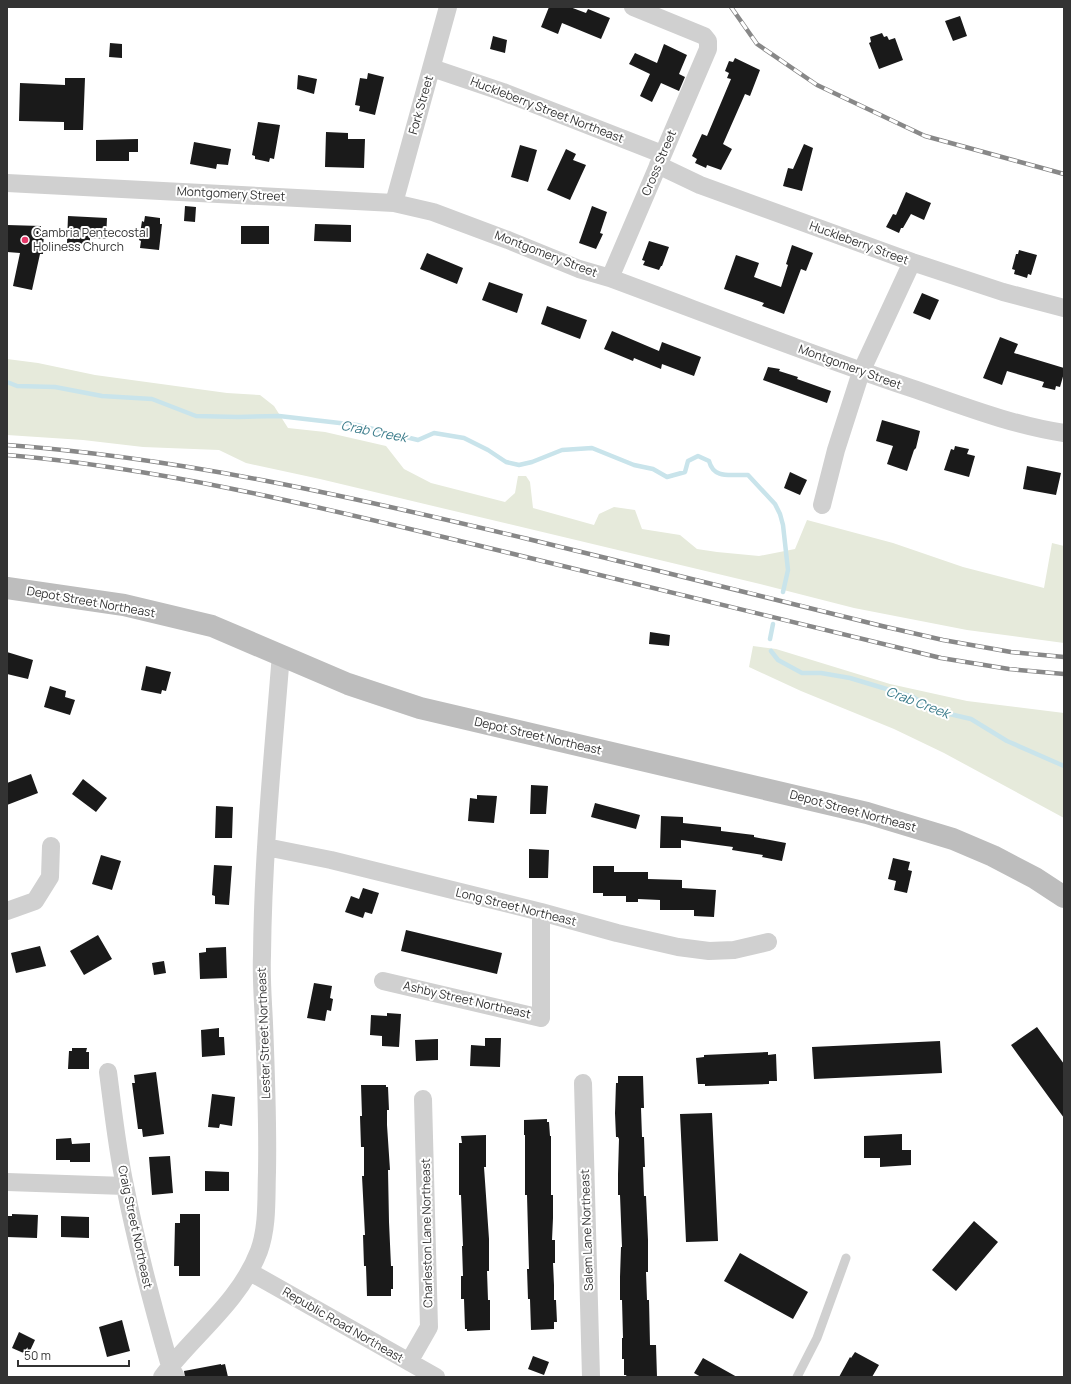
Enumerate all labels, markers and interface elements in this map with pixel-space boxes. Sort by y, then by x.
street label: Huckleberry Street Northeast [468,72,627,147]
street label: Fork Street [404,73,437,136]
street label: Cross Street [637,127,680,198]
street label: Montgomery Street [176,182,286,205]
street label: Huckleberry Street [807,217,911,268]
place label: Cambria Pentecostal Holiness Church [33,224,149,255]
street label: Montgomery Street [492,226,600,281]
marker: Cambria Pentecostal Holiness Church [20,235,30,245]
street label: Montgomery Street [796,340,904,393]
water label: Crab Creek [340,416,411,447]
street label: Depot Street Northeast [26,582,157,621]
water label: Crab Creek [884,682,955,723]
street label: Depot Street Northeast [473,713,604,758]
street label: Depot Street Northeast [788,785,918,836]
street label: Long Street Northeast [454,883,578,930]
street label: Lester Street Northeast [253,967,274,1099]
street label: Ashby Street Northeast [402,977,533,1023]
street label: Charleston Lane Northeast [417,1158,436,1308]
street label: Craig Street Northeast [114,1164,157,1290]
street label: Salem Lane Northeast [576,1169,597,1291]
street label: Republic Road Northeast [279,1283,407,1366]
scale bar [18,1342,129,1368]
text: 50 m [24,1347,51,1364]

